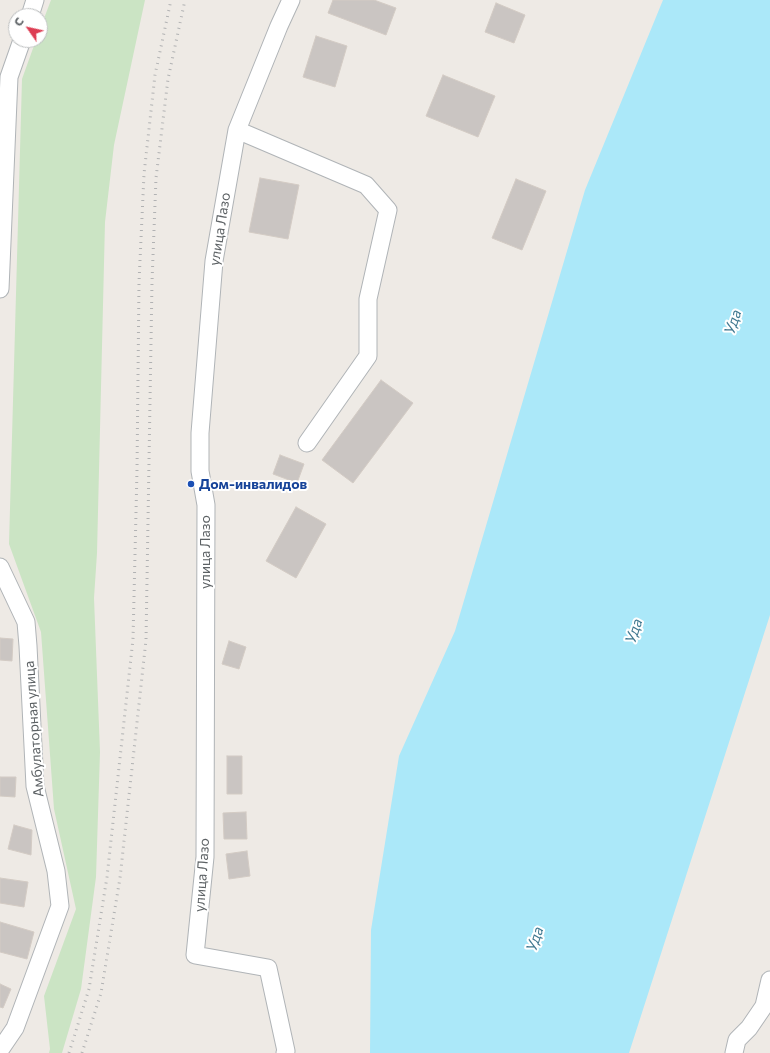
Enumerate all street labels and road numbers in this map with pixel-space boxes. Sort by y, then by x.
street label: улица Лазо [206,191,234,267]
street label: улица Лазо [197,515,213,589]
street label: Амбулаторная улица [21,660,47,798]
street label: улица Лазо [191,838,213,912]

